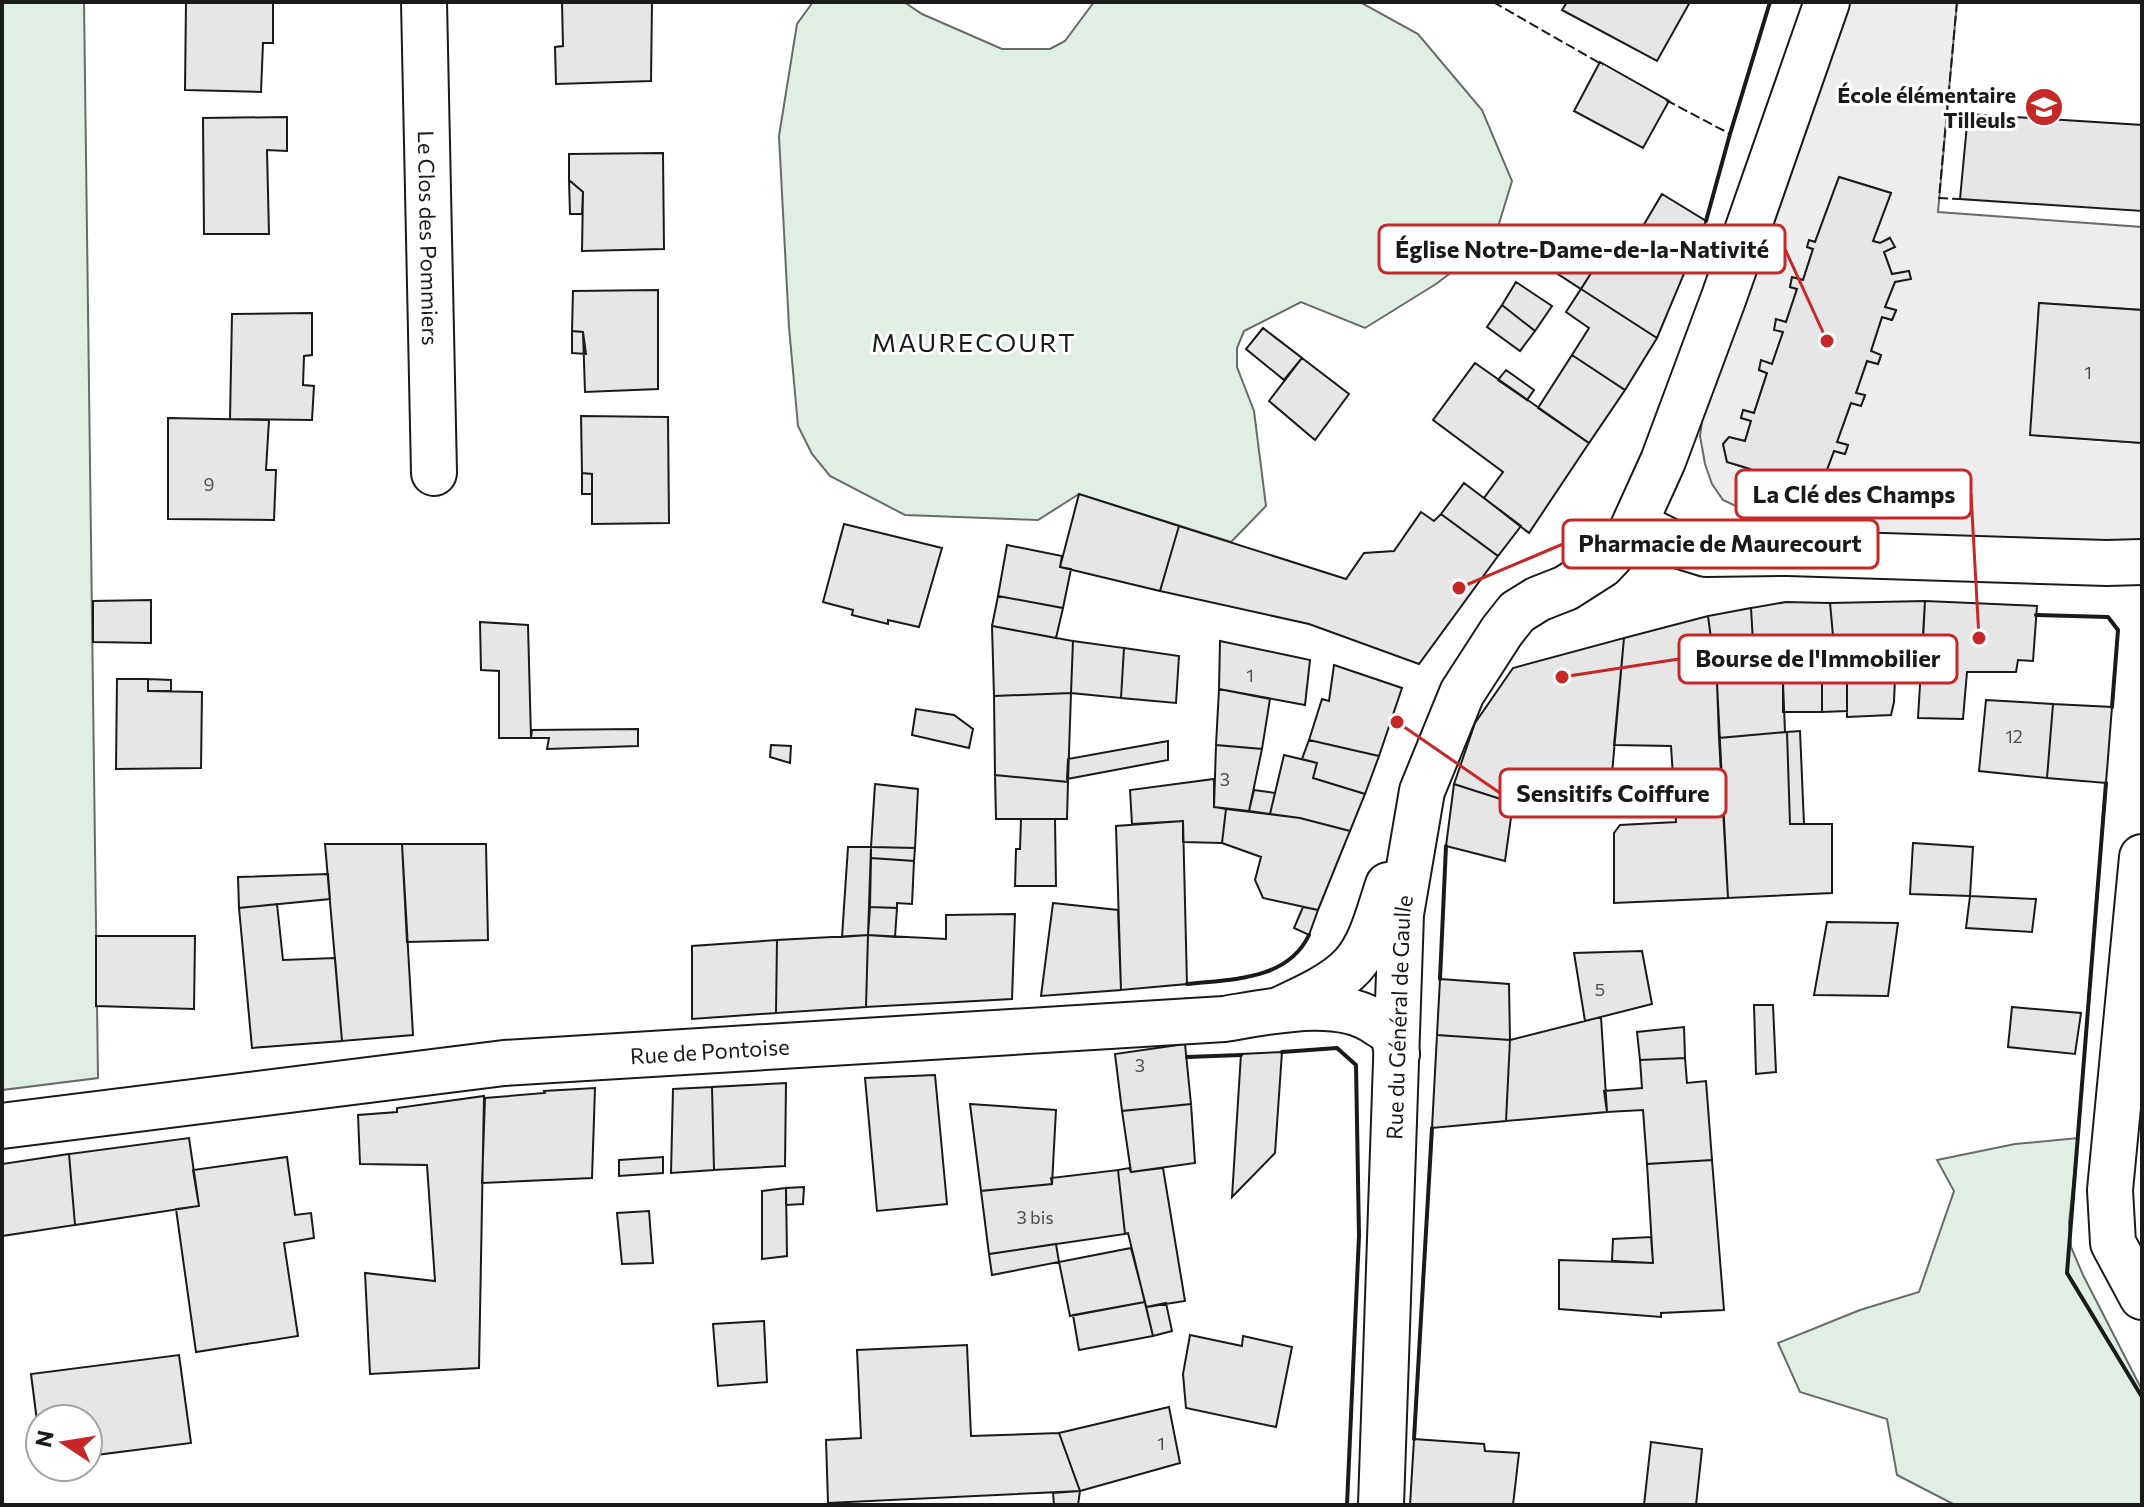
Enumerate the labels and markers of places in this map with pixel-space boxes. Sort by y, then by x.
place label: École élémentaire Tilleuls [1837,81,2016,133]
school or university icon: École élémentaire Tilleuls [2023,86,2065,128]
callout: Église Notre-Dame-de-la-Nativité [1379,225,1785,273]
callout: La Clé des Champs [1736,470,1971,518]
callout: Pharmacie de Maurecourt [1563,520,1878,568]
callout: Bourse de l'Immobilier [1679,635,1957,683]
callout: Sensitifs Coiffure [1500,769,1726,817]

